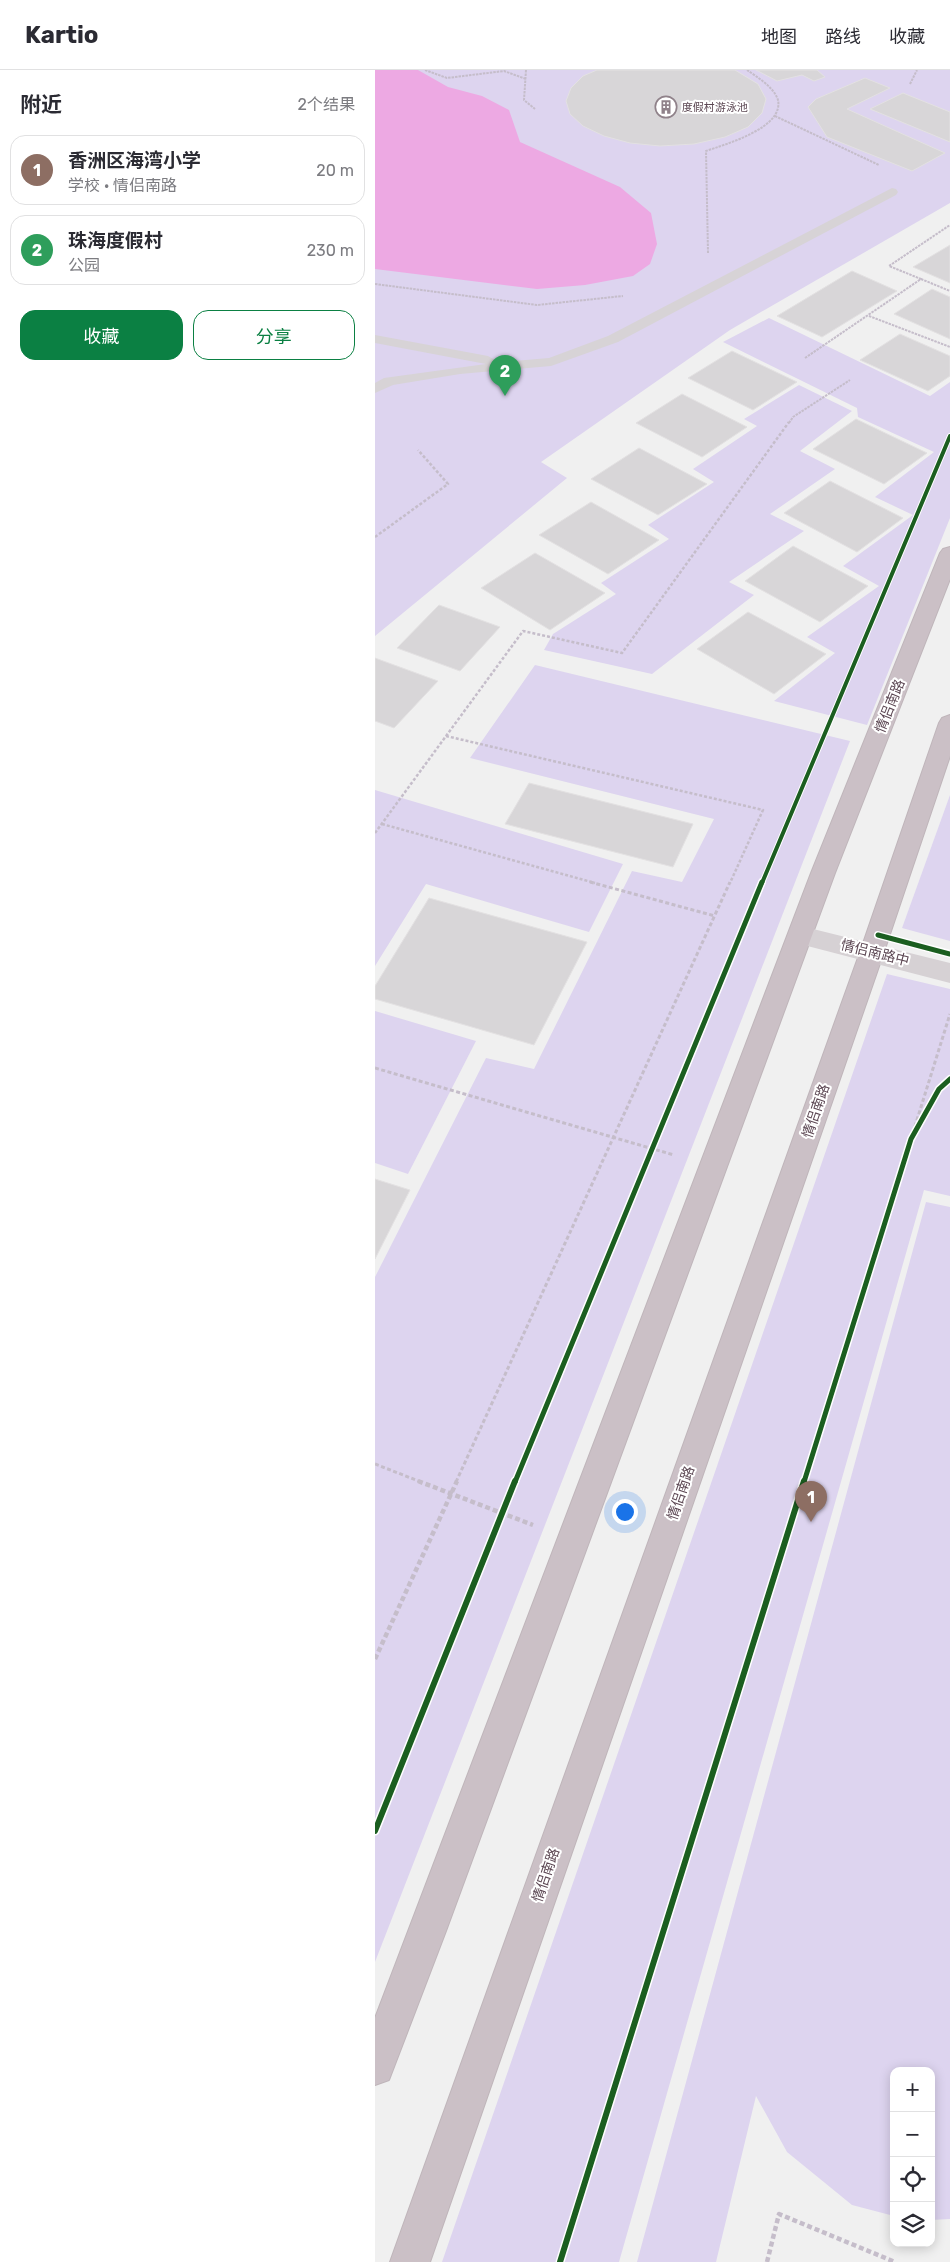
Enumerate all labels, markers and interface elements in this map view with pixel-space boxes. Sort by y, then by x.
text: Kartio [25,21,99,49]
text: 地图 [761,26,797,48]
text: 路线 [825,26,861,48]
text: 收藏 [889,26,925,48]
text: 附近 [20,92,62,117]
text: 2个结果 [298,95,355,114]
building icon: 度假村游泳池 [654,95,678,119]
place label: 度假村游泳池 [682,101,748,114]
text: 香洲区海湾小学 [68,149,201,172]
text: 1 [33,161,41,180]
text: 20 m [316,161,354,180]
text: 学校 · 情侣南路 [68,176,177,195]
text: 珠海度假村 [68,229,163,252]
text: 2 [32,241,42,260]
text: 230 m [307,241,354,260]
text: 公园 [68,256,100,275]
button: 收藏 [20,310,183,360]
button: 分享 [193,310,355,360]
pin: 2 [489,355,521,396]
street label: 情侣南路 [872,677,908,735]
street label: 情侣南路中 [839,936,911,970]
street label: 情侣南路 [799,1082,833,1140]
street label: 情侣南路 [664,1464,698,1522]
pin: 1 [795,1481,827,1522]
your location [612,1499,638,1525]
street label: 情侣南路 [529,1846,563,1904]
map controls [890,2067,935,2247]
button: + [890,2067,935,2112]
button: − [890,2112,935,2157]
button: locate [890,2157,935,2202]
button: layers [890,2202,935,2247]

